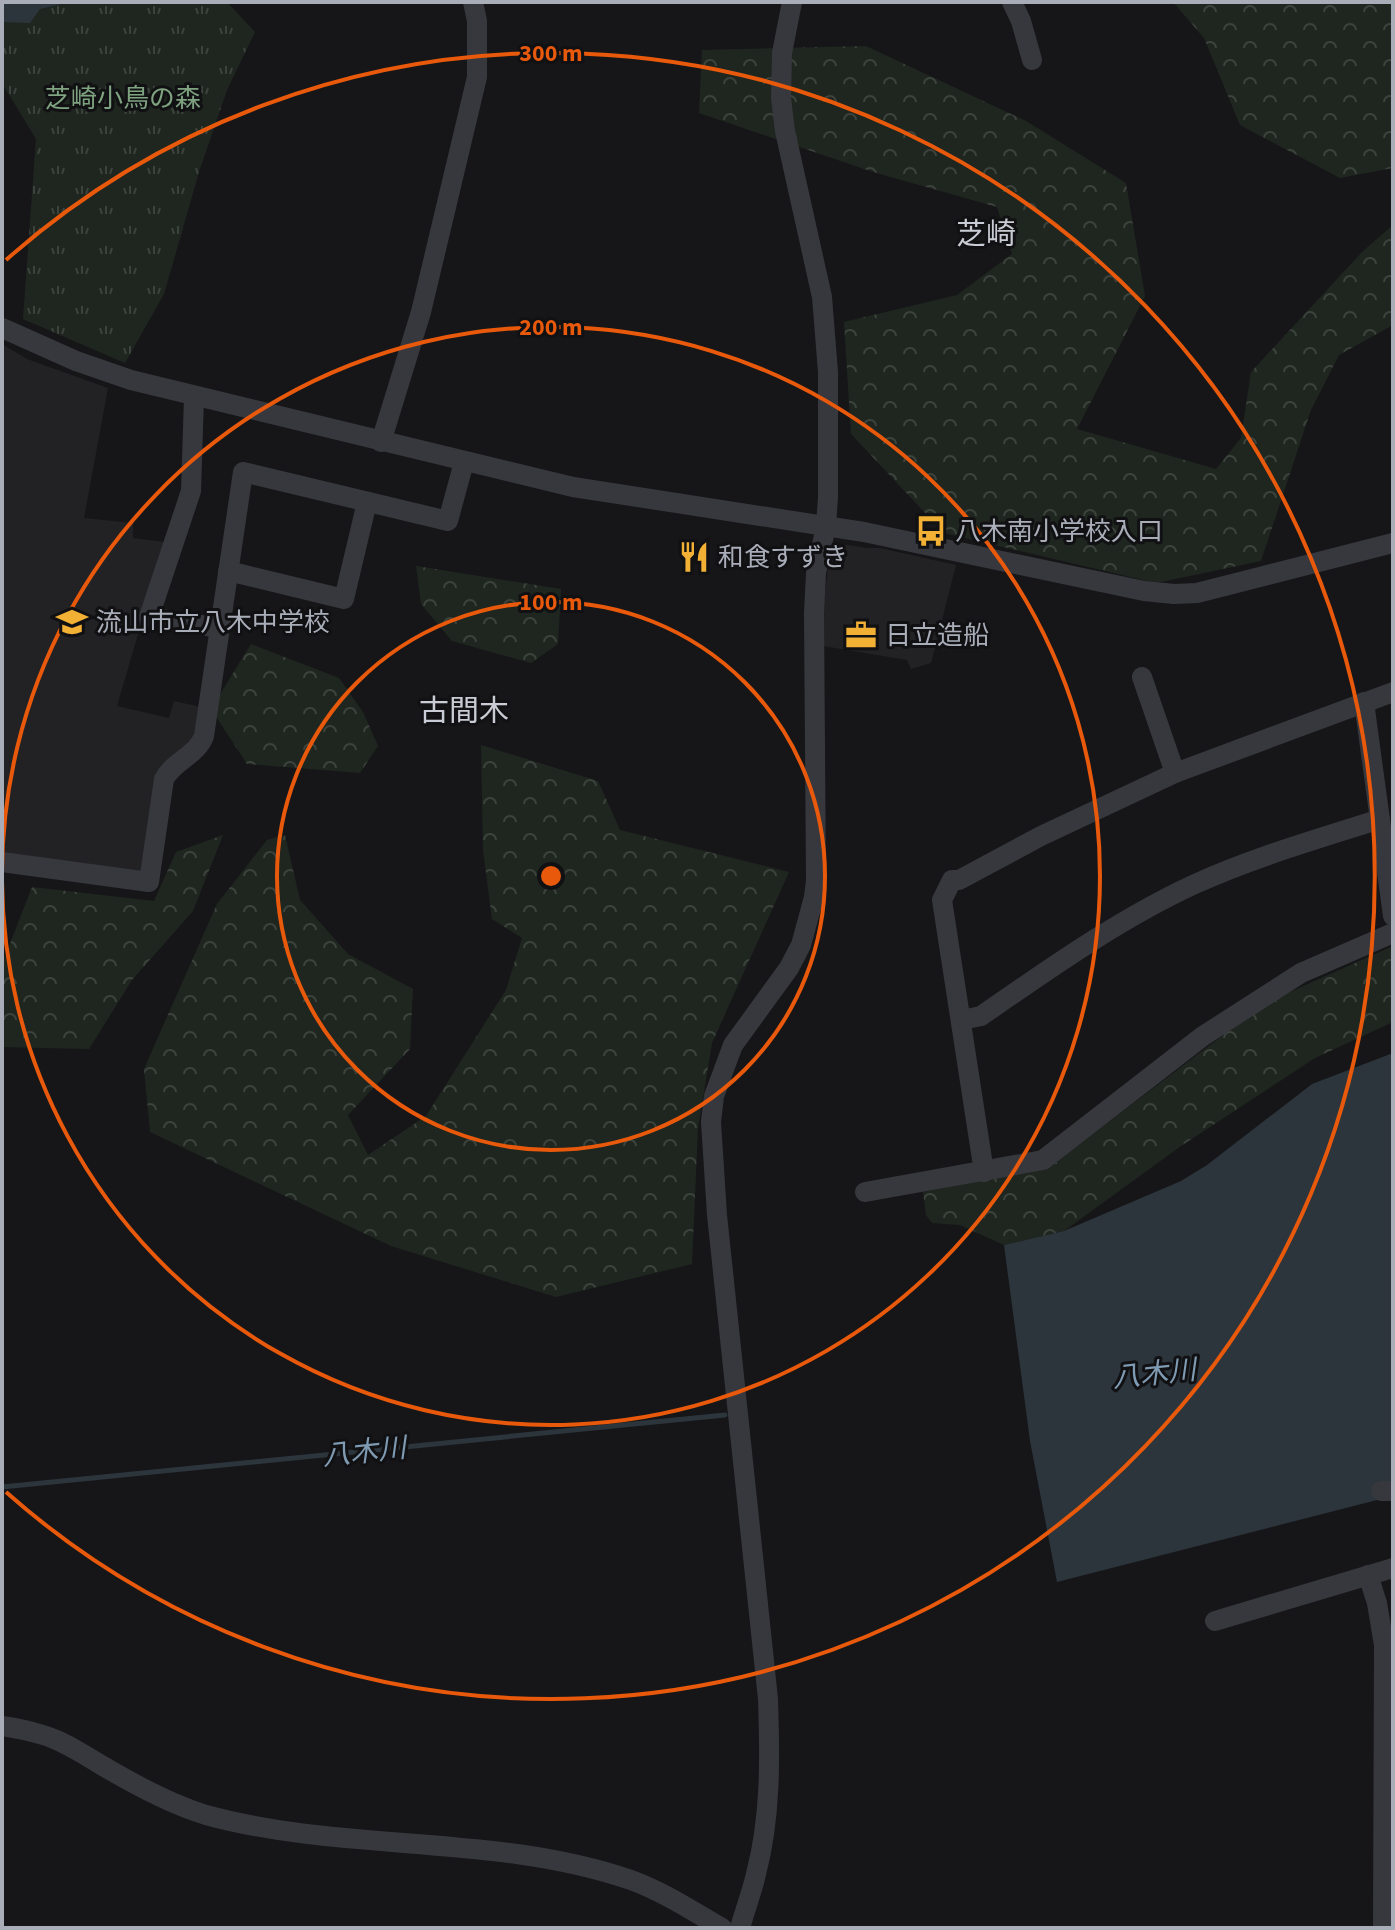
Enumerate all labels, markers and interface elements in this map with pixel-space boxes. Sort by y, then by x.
text: 300 m [519,36,583,71]
park label: 芝崎小鳥の森 [45,80,201,117]
district label: 芝崎 [956,213,1016,256]
text: 200 m [519,310,583,345]
place label: 八木南小学校入口 [955,513,1163,550]
bus stop icon: 八木南小学校入口 [914,514,948,548]
place label: 和食すずき [718,539,848,576]
restaurant icon: 和食すずき [677,540,711,574]
text: 100 m [519,585,583,620]
place label: 流山市立八木中学校 [96,604,330,641]
school or university icon: 流山市立八木中学校 [55,605,89,639]
place label: 日立造船 [885,617,989,654]
office icon: 日立造船 [844,618,878,652]
district label: 古間木 [419,690,509,733]
centre of rings [537,862,565,890]
water label: 八木川 [1110,1349,1201,1398]
water label: 八木川 [320,1427,411,1476]

